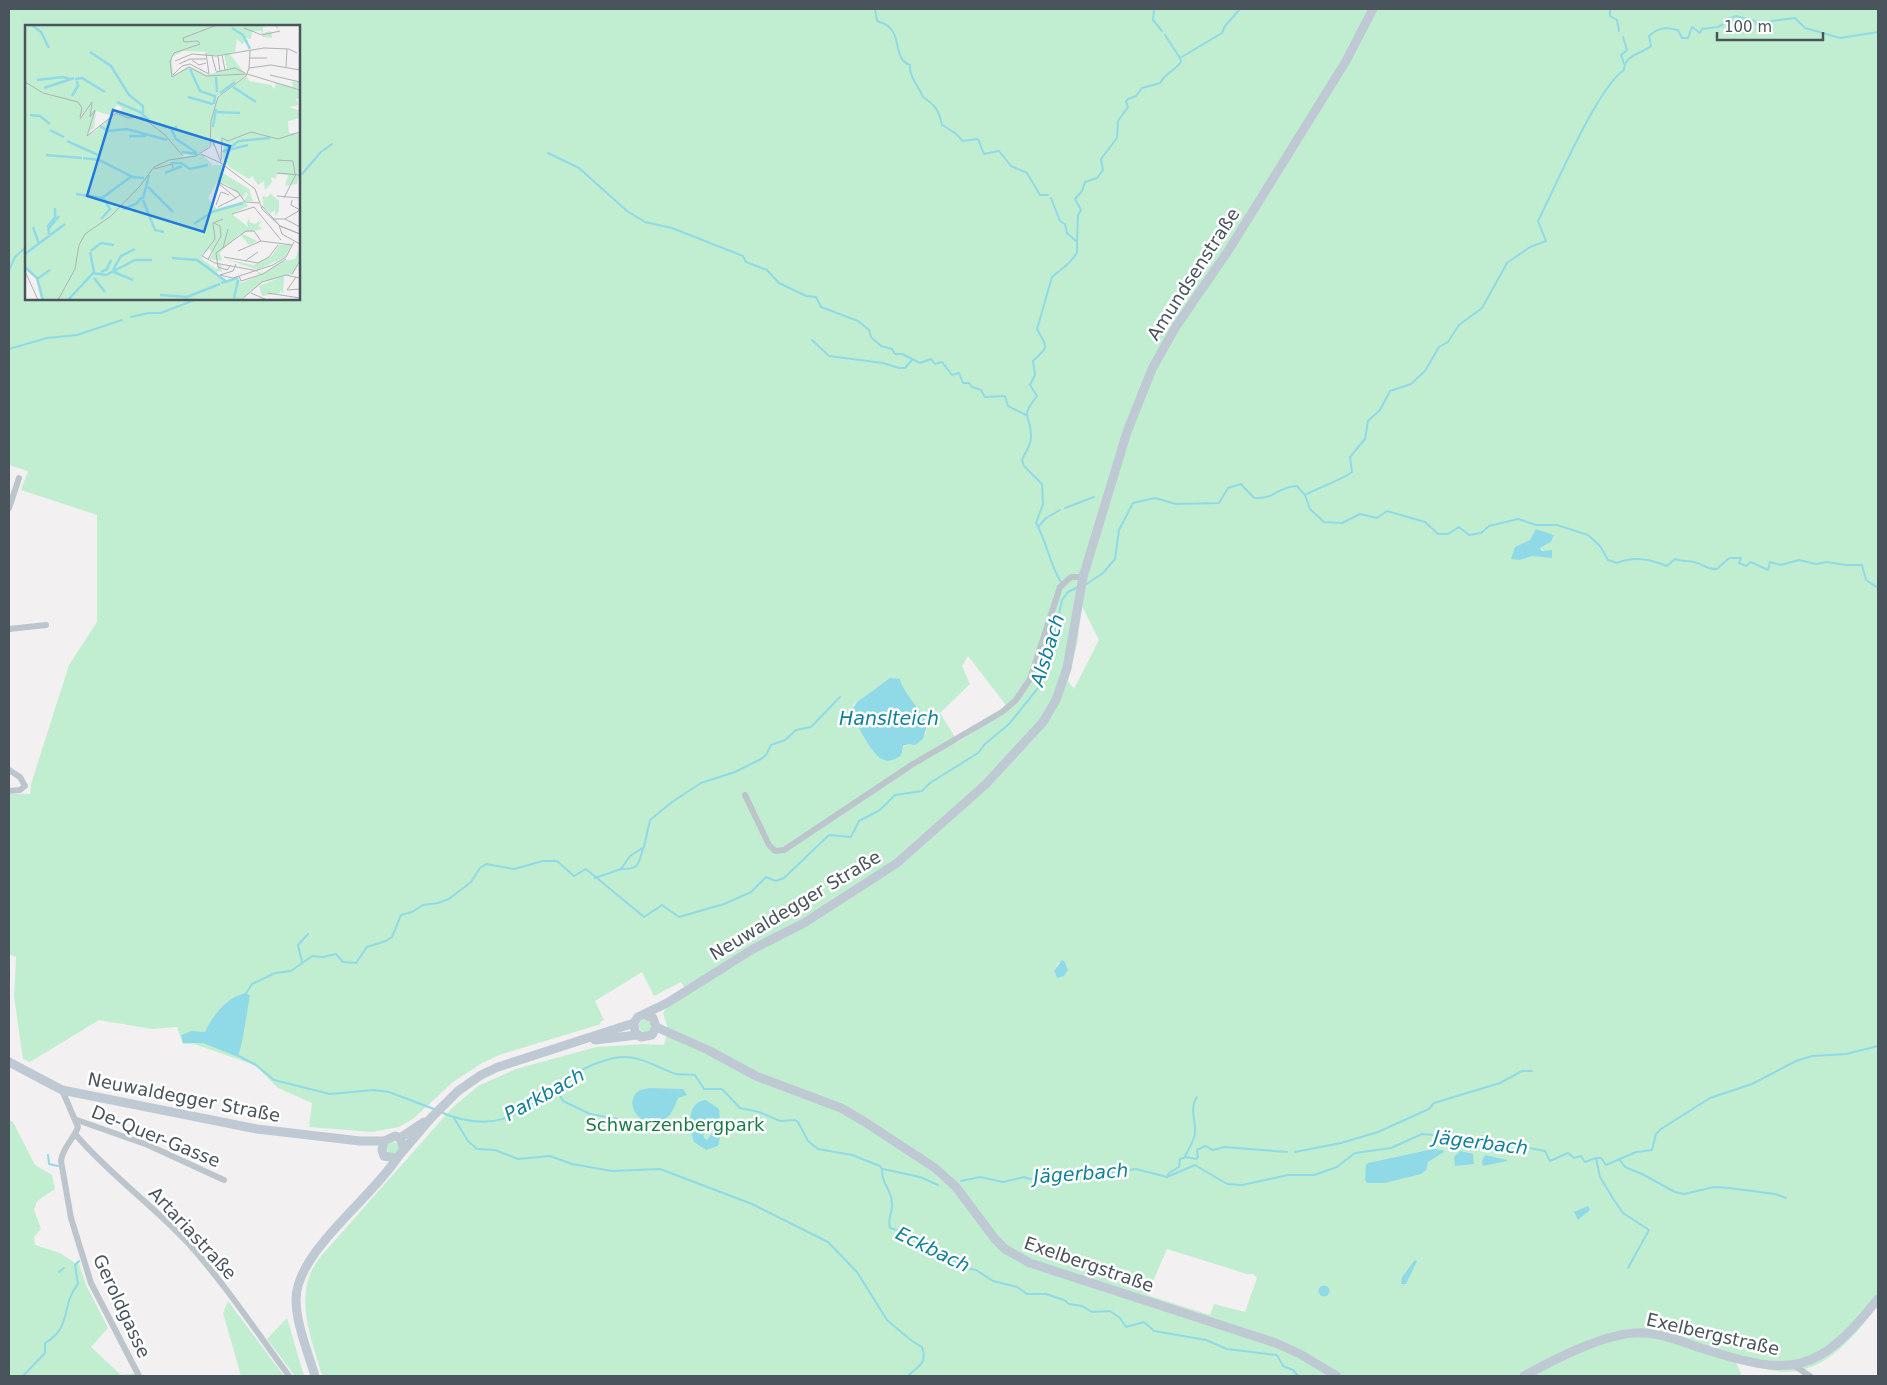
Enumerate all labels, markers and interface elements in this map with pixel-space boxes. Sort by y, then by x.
scale bar [1717,10,1823,42]
text: 100 m [1724,18,1772,36]
inset map [25,25,300,300]
street label: Amundsenstraße [1142,204,1244,344]
water label: Alsbach [1025,611,1068,691]
water label: Hanslteich [839,707,939,729]
street label: Neuwaldegger Straße [706,846,884,964]
water label: Parkbach [500,1063,588,1125]
street label: Neuwaldegger Straße [86,1068,282,1126]
street label: De-Quer-Gasse [89,1101,223,1171]
park label: Schwarzenbergpark [585,1114,765,1135]
water label: Jägerbach [1429,1125,1529,1159]
water label: Jägerbach [1029,1159,1129,1188]
street label: Artariastraße [145,1183,241,1283]
water label: Eckbach [892,1222,974,1276]
street label: Exelbergstraße [1021,1232,1157,1296]
street label: Geroldgasse [89,1251,155,1361]
street label: Exelbergstraße [1644,1308,1782,1360]

